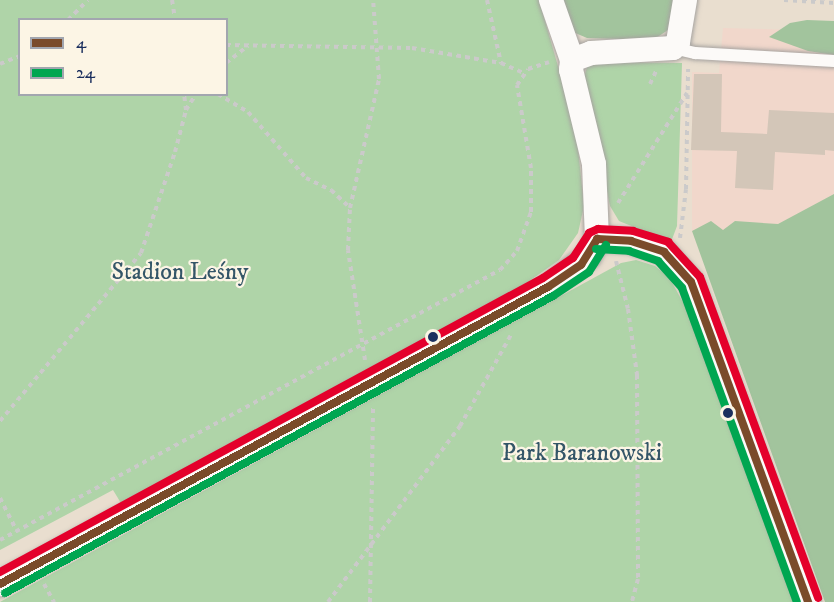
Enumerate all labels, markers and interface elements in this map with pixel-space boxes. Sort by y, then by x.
legend [18,18,228,96]
text: 4 [76,32,86,54]
text: 24 [76,62,95,84]
park label: Stadion Leśny [111,259,249,287]
unlabelled marker [427,331,439,343]
unlabelled marker [722,407,734,419]
park label: Park Baranowski [502,440,662,468]

